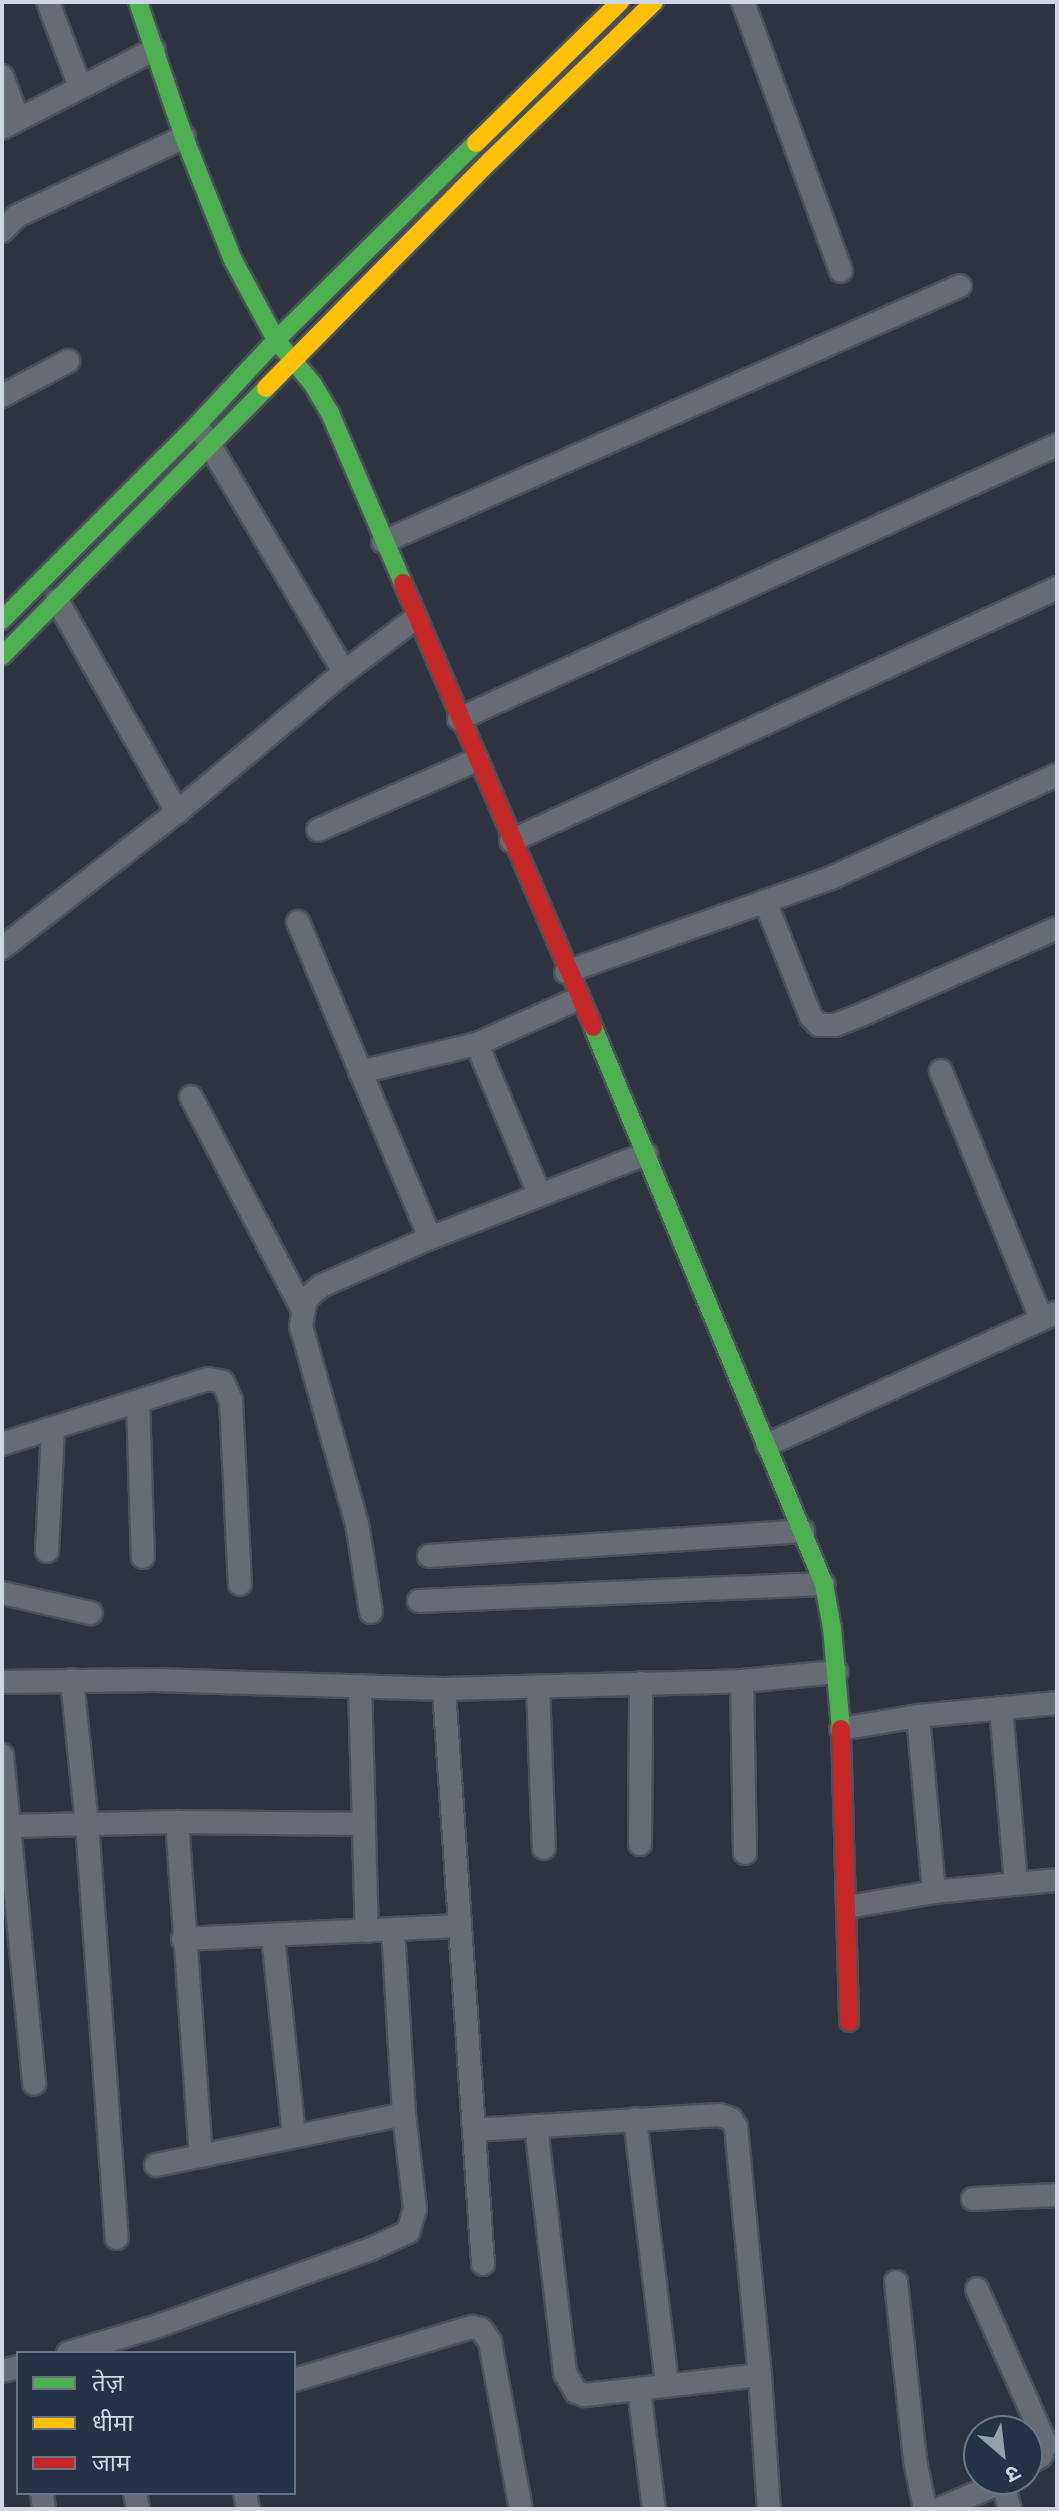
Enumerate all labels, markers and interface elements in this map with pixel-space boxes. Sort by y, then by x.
legend [16,2351,296,2495]
text: तेज़ [92,2366,124,2398]
text: धीमा [92,2406,134,2438]
north arrow [963,2415,1043,2495]
text: जाम [92,2446,130,2478]
text: उ [1001,2459,1026,2491]

